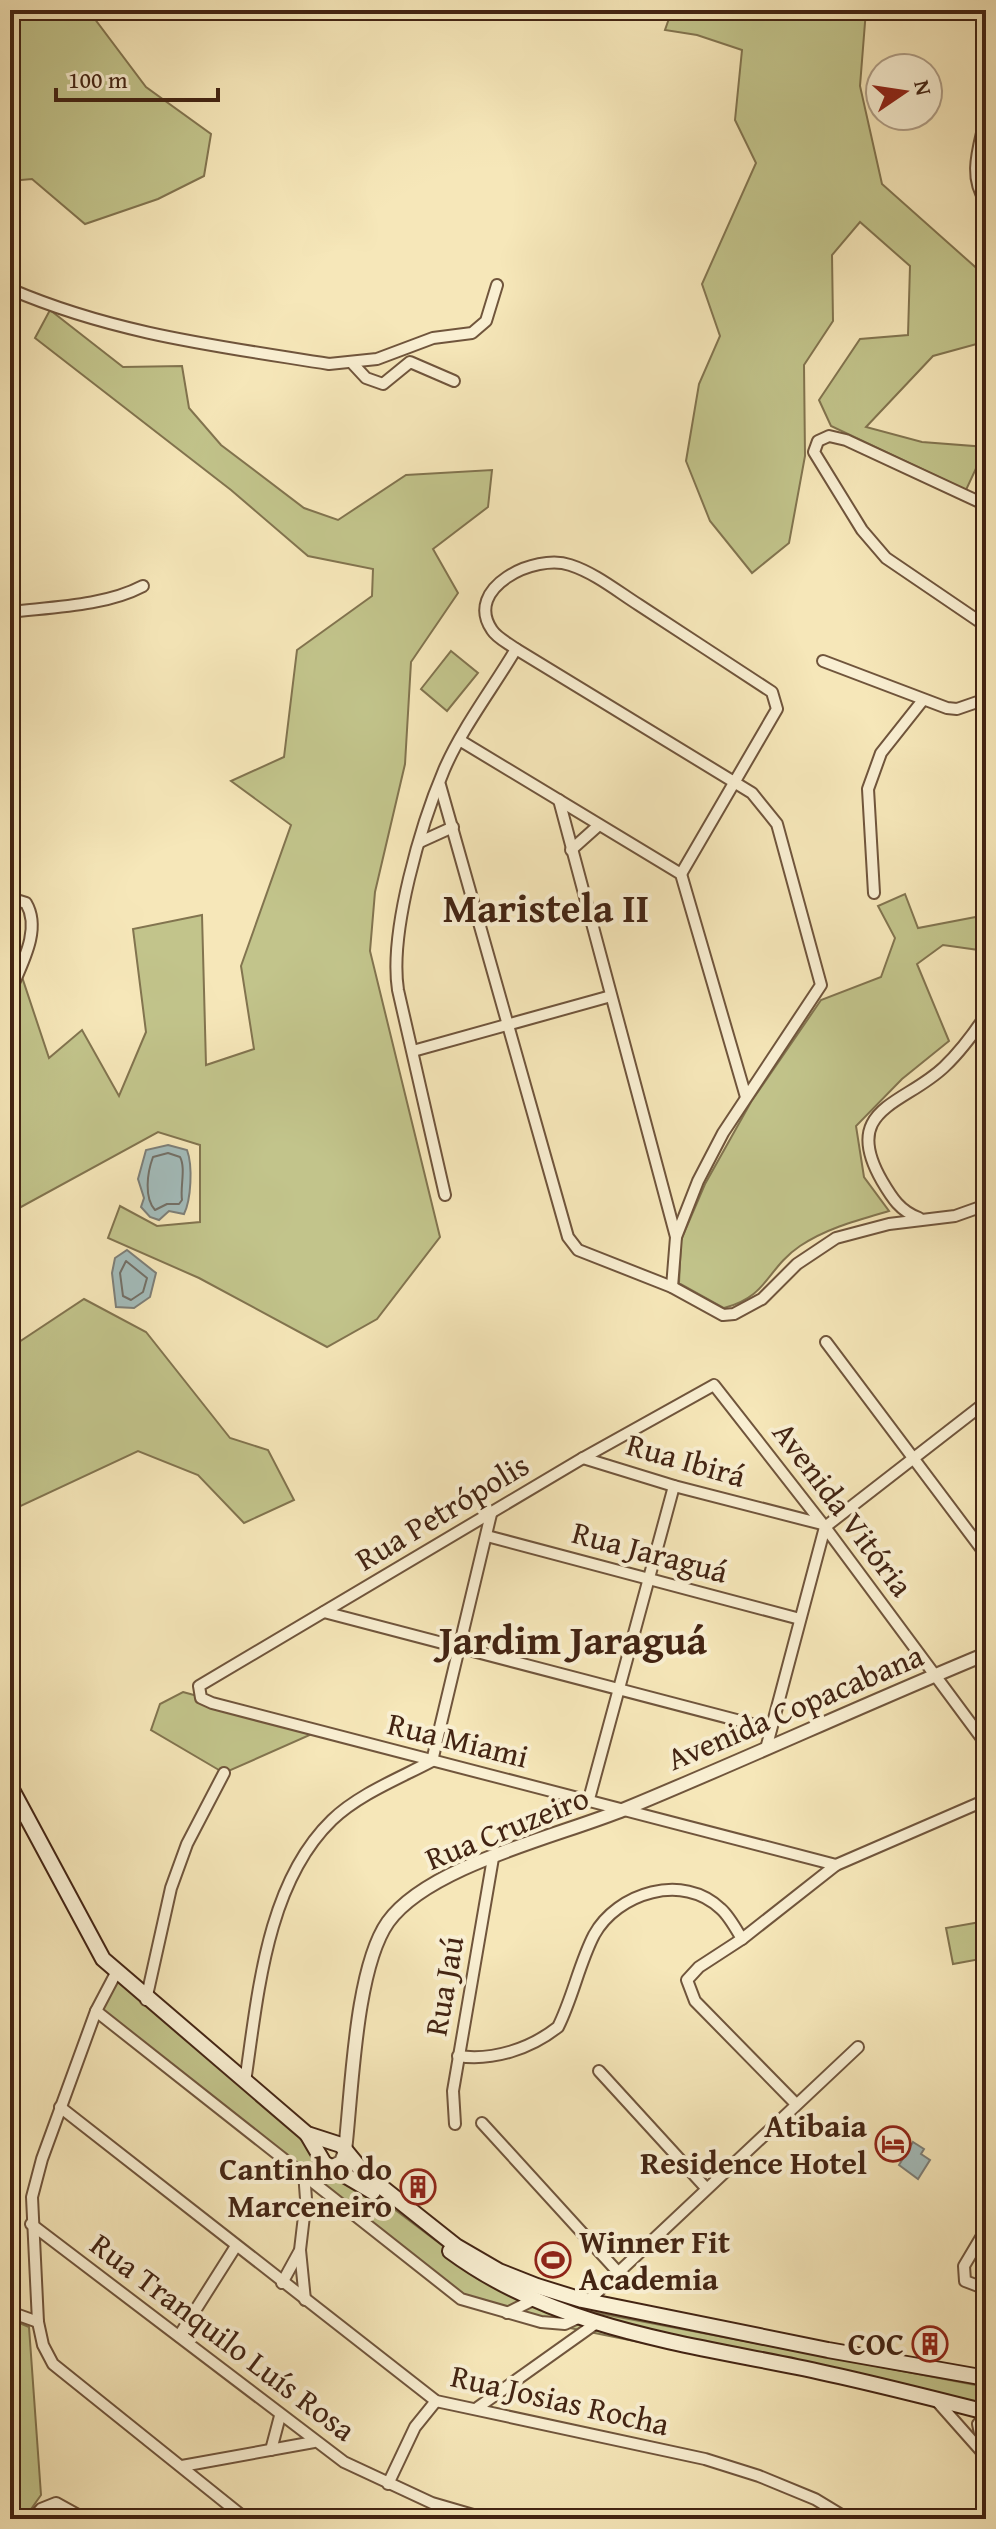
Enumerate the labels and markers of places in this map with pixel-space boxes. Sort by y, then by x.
place label: Atibaia Residence Hotel [640,2102,868,2186]
hotel icon: Atibaia Residence Hotel [874,2125,912,2163]
place label: Cantinho do Marceneiro [219,2145,392,2229]
building icon: Cantinho do Marceneiro [399,2168,437,2206]
place label: Winner Fit Academia [579,2218,730,2302]
sports icon: Winner Fit Academia [534,2241,572,2279]
place label: COC [848,2320,904,2367]
building icon: COC [911,2325,949,2363]

